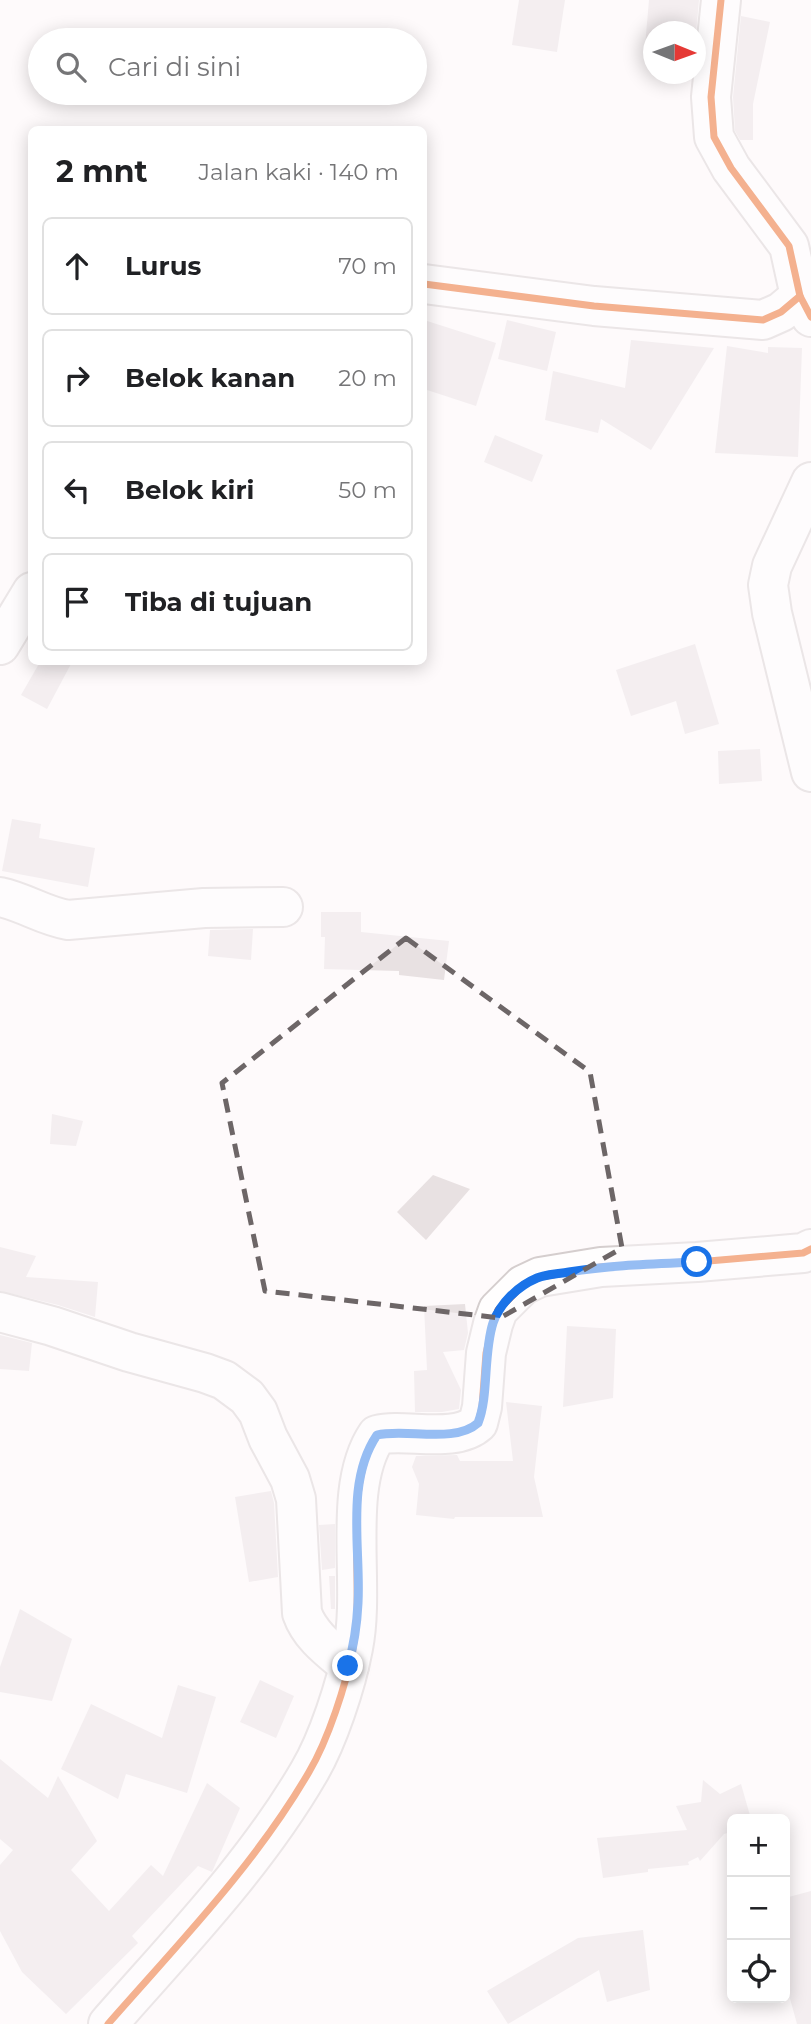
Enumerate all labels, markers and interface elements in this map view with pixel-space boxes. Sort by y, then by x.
north arrow [643,21,706,84]
search box [28,28,427,105]
icon: search [52,48,90,86]
text: Cari di sini [108,51,241,83]
text: 2 mnt [56,153,147,190]
text: Jalan kaki · 140 m [199,158,399,186]
icon: ahead [58,247,96,285]
text: Lurus [125,250,201,282]
text: 70 m [338,252,397,280]
icon: right [58,359,96,397]
text: Belok kanan [125,362,295,394]
text: 20 m [338,364,397,392]
icon: left [58,471,96,509]
text: Belok kiri [125,474,254,506]
text: 50 m [338,476,397,504]
icon: arrive [58,583,96,621]
text: Tiba di tujuan [125,586,312,618]
route start [681,1246,712,1277]
route end [332,1650,363,1681]
map controls [727,1814,790,2003]
button: + [727,1814,790,1877]
button: − [727,1877,790,1940]
button: locate [727,1940,790,2003]

